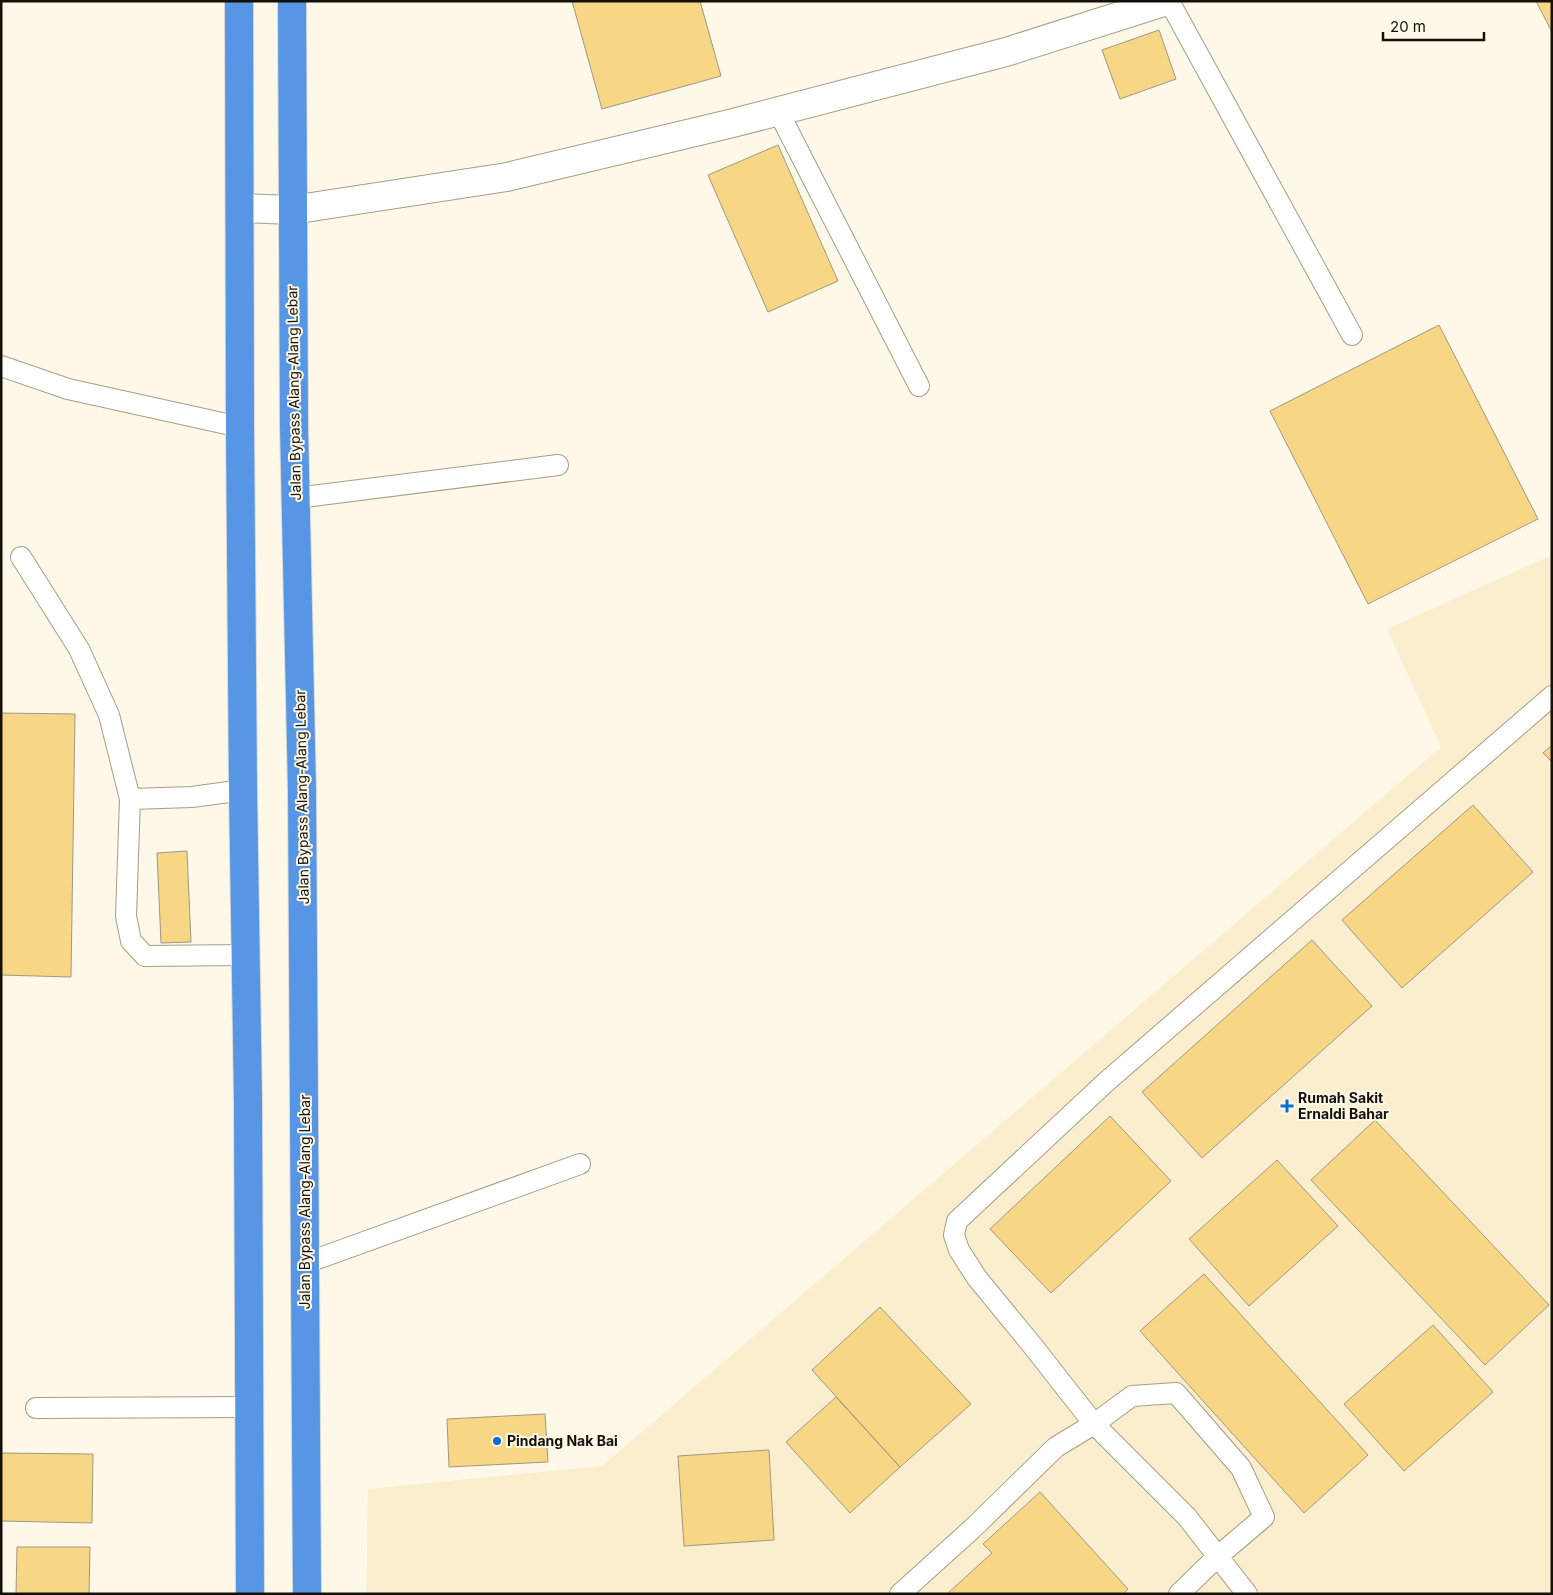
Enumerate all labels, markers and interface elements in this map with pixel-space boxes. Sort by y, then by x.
scale bar [1383,10,1484,42]
text: 20 m [1390,17,1426,36]
street label: Jalan Bypass Alang-Alang Lebar [283,285,304,501]
street label: Jalan Bypass Alang-Alang Lebar [291,689,312,905]
place label: Rumah Sakit Ernaldi Bahar [1298,1089,1389,1122]
street label: Jalan Bypass Alang-Alang Lebar [296,1095,313,1310]
marker: Rumah Sakit Ernaldi Bahar [1280,1099,1294,1113]
place label: Pindang Nak Bai [507,1432,618,1449]
marker: Pindang Nak Bai [491,1435,503,1447]

